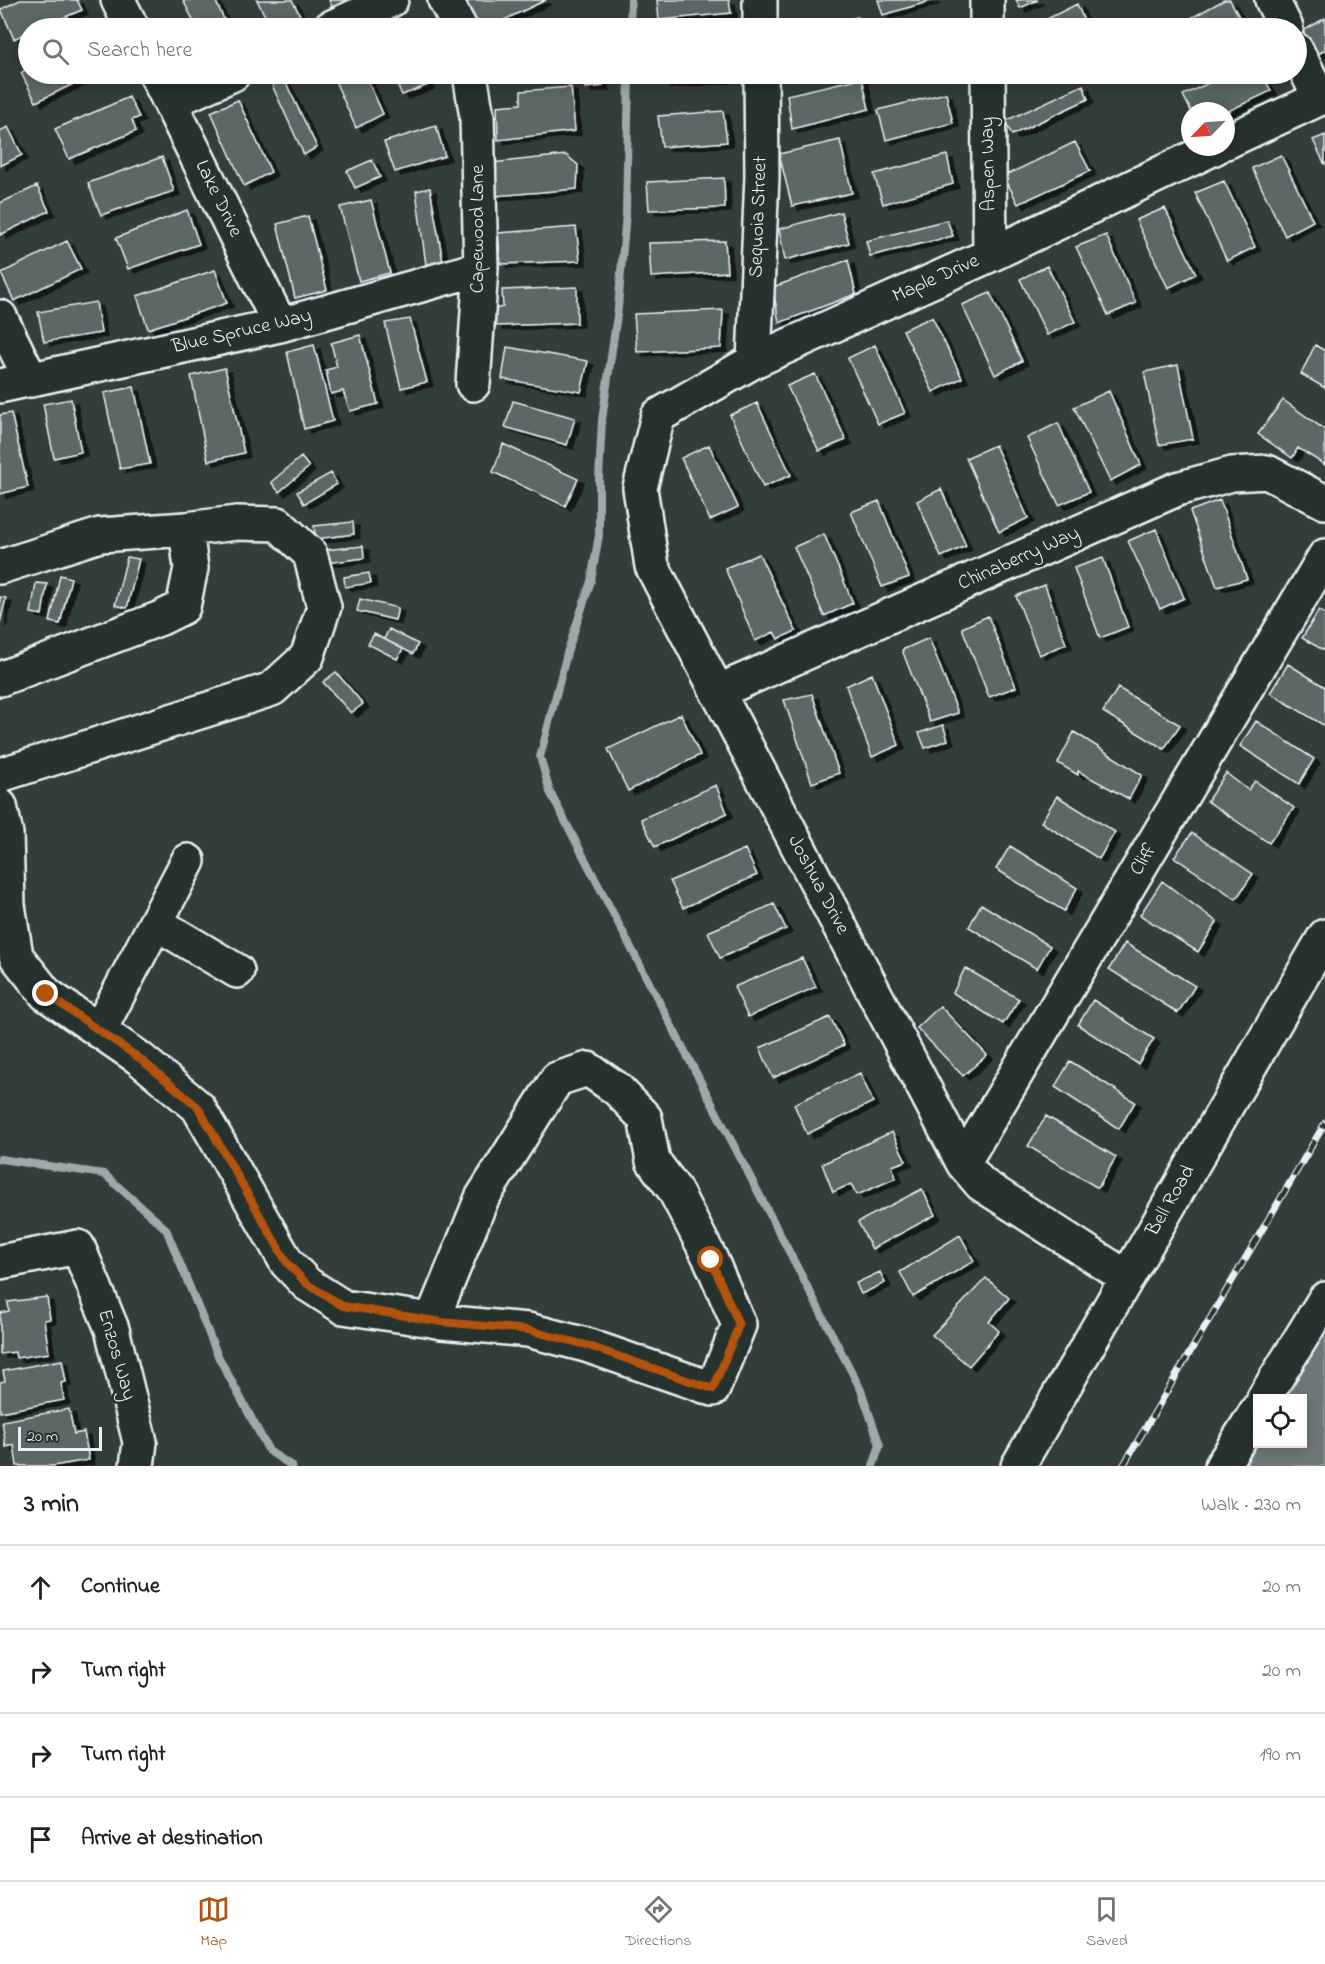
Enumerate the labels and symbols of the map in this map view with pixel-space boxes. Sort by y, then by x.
north arrow [1181,102,1235,156]
street label: Aspen Way [974,116,1004,212]
street label: Lake Drive [187,155,249,243]
street label: Sequoia Street [742,155,776,278]
street label: Capewood Lane [464,165,493,293]
street label: Maple Drive [888,247,984,311]
street label: Blue Spruce Way [168,302,315,362]
street label: Chinaberry Way [954,519,1084,599]
street label: Joshua Drive [780,830,856,940]
street label: Cliff [1123,838,1165,881]
route end [32,980,58,1006]
street label: Bell Road [1139,1160,1203,1243]
route start [697,1246,723,1272]
street label: Enzos Way [89,1306,143,1404]
scale bar [18,1424,102,1452]

